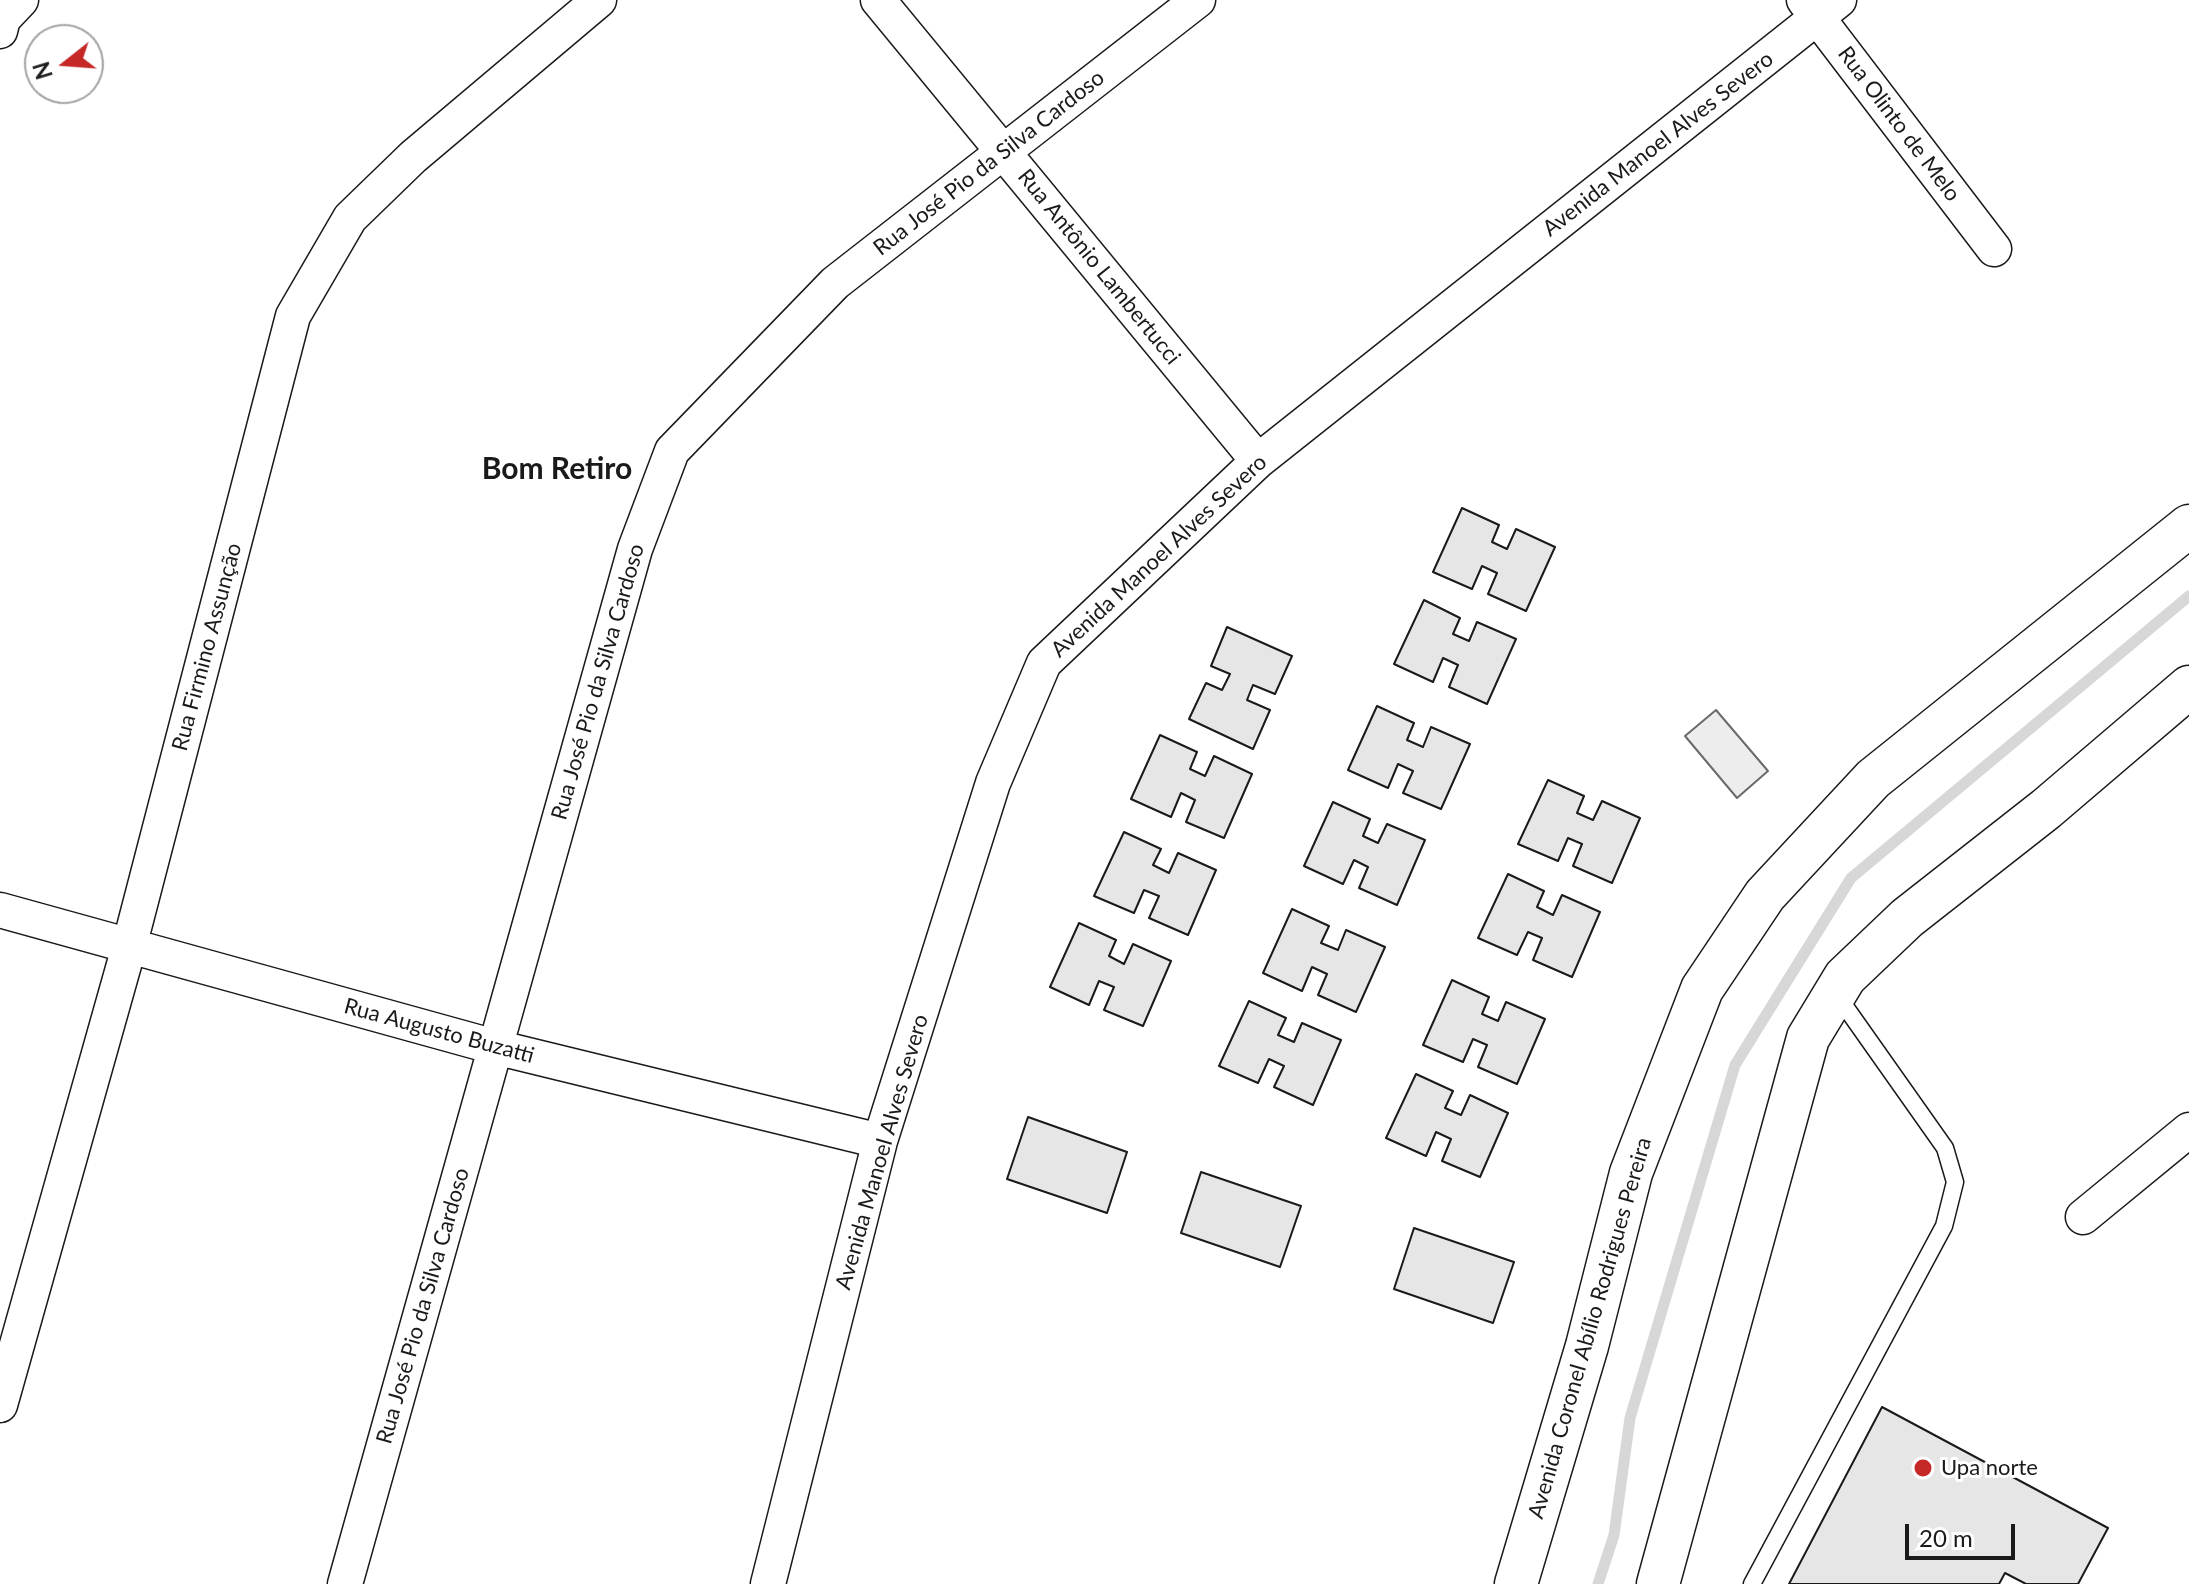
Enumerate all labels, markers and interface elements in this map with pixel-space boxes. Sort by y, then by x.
north arrow [24,24,104,104]
street label: Rua Olinto de Melo [1832,41,1966,207]
street label: Avenida Manoel Alves Severo [1538,46,1778,242]
text: N [27,59,58,83]
street label: Rua José Pio da Silva Cardoso [868,65,1110,261]
street label: Rua Antônio Lambertucci [1012,164,1186,370]
street label: Avenida Manoel Alves Severo [1046,449,1272,663]
district label: Bom Retiro [482,451,632,487]
street label: Rua Firmino Assunção [167,540,247,754]
street label: Rua José Pio da Silva Cardoso [546,541,650,823]
street label: Rua Augusto Buzatti [341,993,537,1069]
street label: Avenida Manoel Alves Severo [830,1011,934,1293]
street label: Avenida Coronel Abílio Rodrigues Pereira [1523,1134,1657,1522]
street label: Rua José Pio da Silva Cardoso [371,1165,475,1447]
place label: Upa norte [1941,1455,2038,1481]
marker: Upa norte [1912,1457,1934,1479]
scale bar [1909,1508,2019,1558]
text: 20 m [1919,1523,1973,1552]

